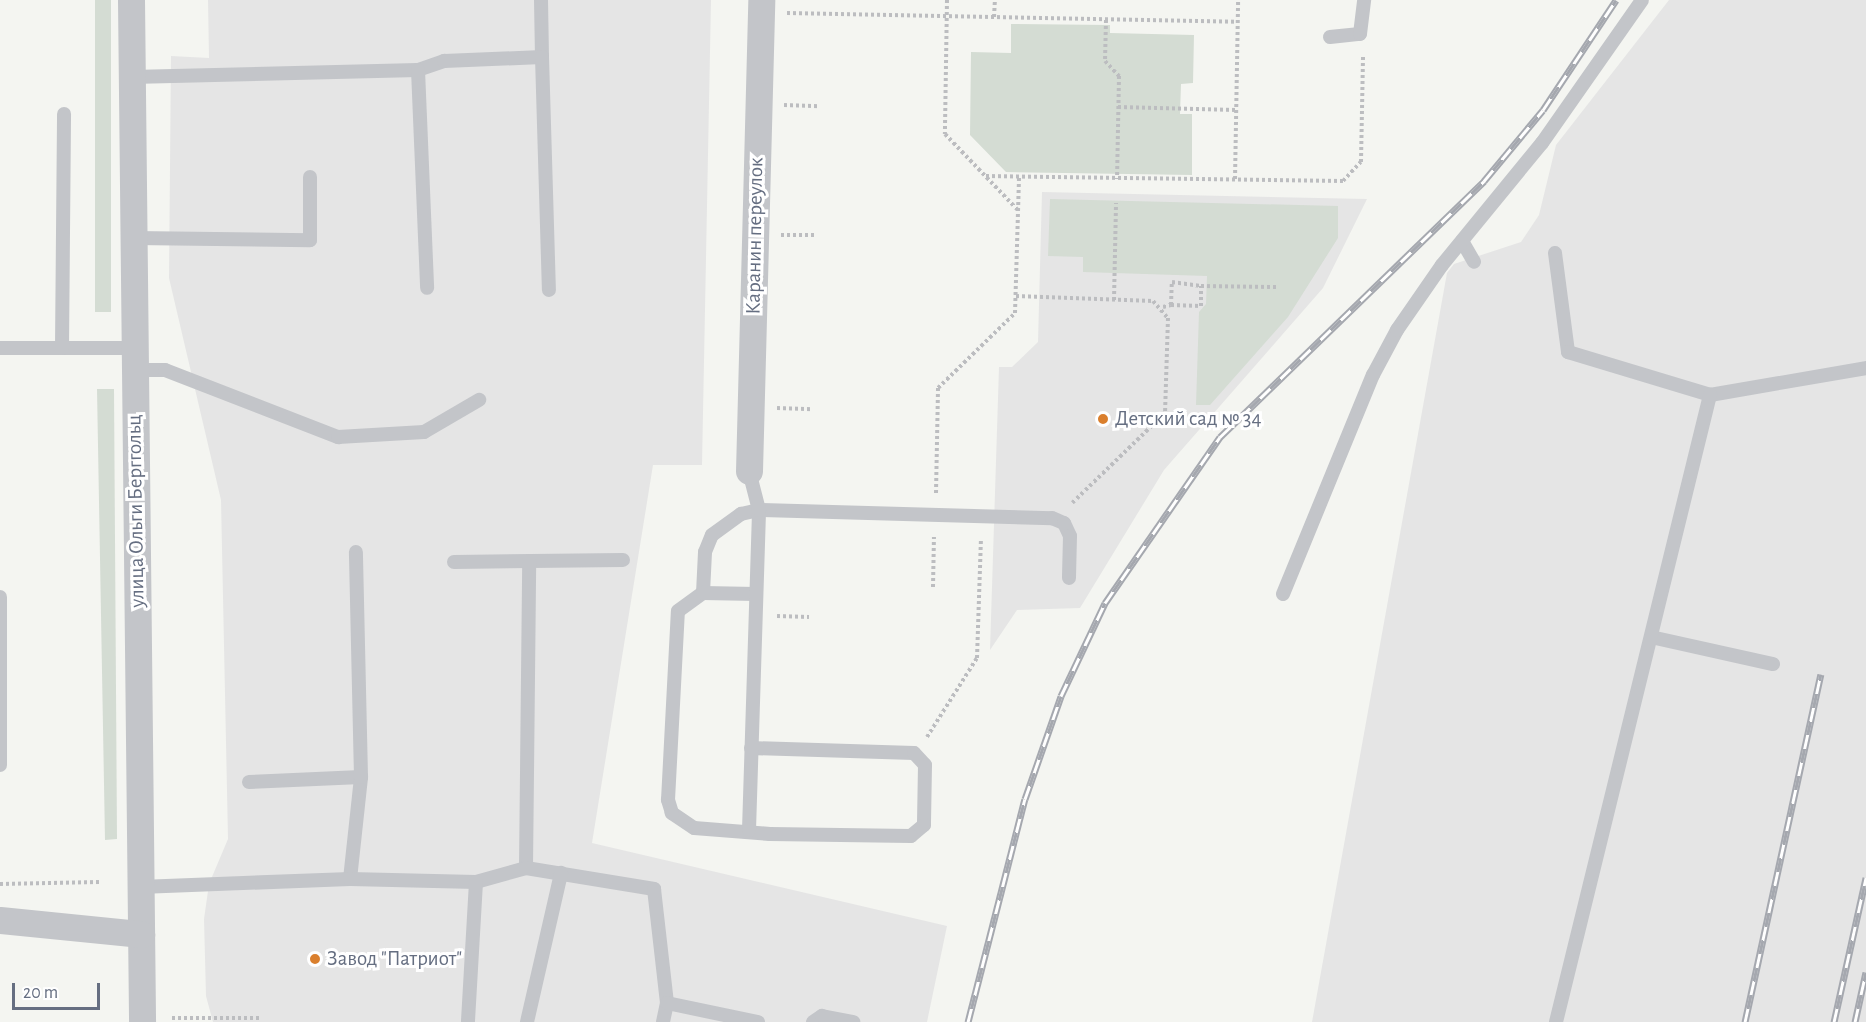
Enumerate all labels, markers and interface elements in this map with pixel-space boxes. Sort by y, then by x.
street label: Каранин переулок [741,157,769,315]
place label: Детский сад № 34 [1115,406,1262,432]
marker: Детский сад № 34 [1096,412,1110,426]
street label: улица Ольги Берггольц [122,414,150,608]
place label: Завод "Патриот" [327,946,462,972]
marker: Завод "Патриот" [308,952,322,966]
scale bar [15,971,104,1009]
text: 20 m [23,984,58,1002]

